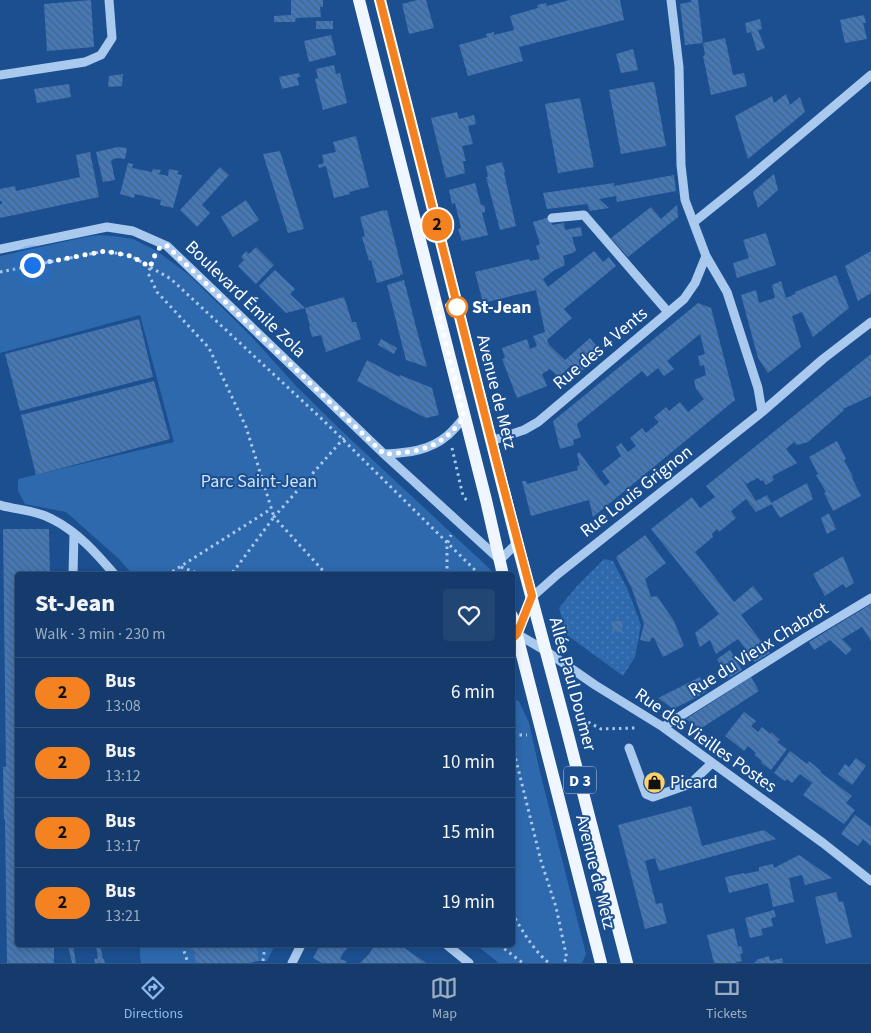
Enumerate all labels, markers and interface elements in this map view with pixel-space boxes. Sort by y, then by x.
line badge: 2 [421,209,453,241]
text: 2 [432,212,442,237]
street label: Boulevard Émile Zola [180,235,312,364]
your location [20,253,45,278]
place label: St-Jean [472,295,531,320]
marker: St-Jean [446,296,468,318]
street label: Rue des 4 Vents [548,301,653,395]
street label: Avenue de Metz [470,332,523,452]
street label: Rue Louis Grignon [575,440,698,543]
park label: Parc Saint-Jean [201,469,317,494]
text: St-Jean [35,586,115,621]
button: heart [443,589,495,641]
street label: Rue du Vieux Chabrot [684,596,833,703]
street label: Allée Paul Doumer [543,614,603,755]
text: Walk · 3 min · 230 m [35,623,166,645]
text: Bus [105,668,136,695]
text: 6 min [451,679,495,706]
text: 2 [58,680,67,705]
street label: Rue des Vieilles Postes [630,682,782,799]
text: 13:08 [105,695,141,717]
text: Bus [105,738,136,765]
text: 10 min [441,749,495,776]
text: 2 [58,750,67,775]
text: 13:12 [105,765,141,787]
road number: D 3 [564,766,596,794]
shop icon: Picard [642,770,666,794]
place label: Picard [670,770,718,795]
text: Bus [105,808,136,835]
street label: Avenue de Metz [569,812,622,932]
text: 15 min [441,819,495,846]
text: 2 [58,820,67,845]
text: 13:17 [105,835,141,857]
text: Bus [105,878,136,905]
text: 19 min [441,889,495,916]
text: 2 [58,890,67,915]
text: 13:21 [105,905,141,927]
tab: Directions [124,974,183,1024]
tab: Map [430,974,458,1024]
tab: Tickets [706,974,747,1024]

